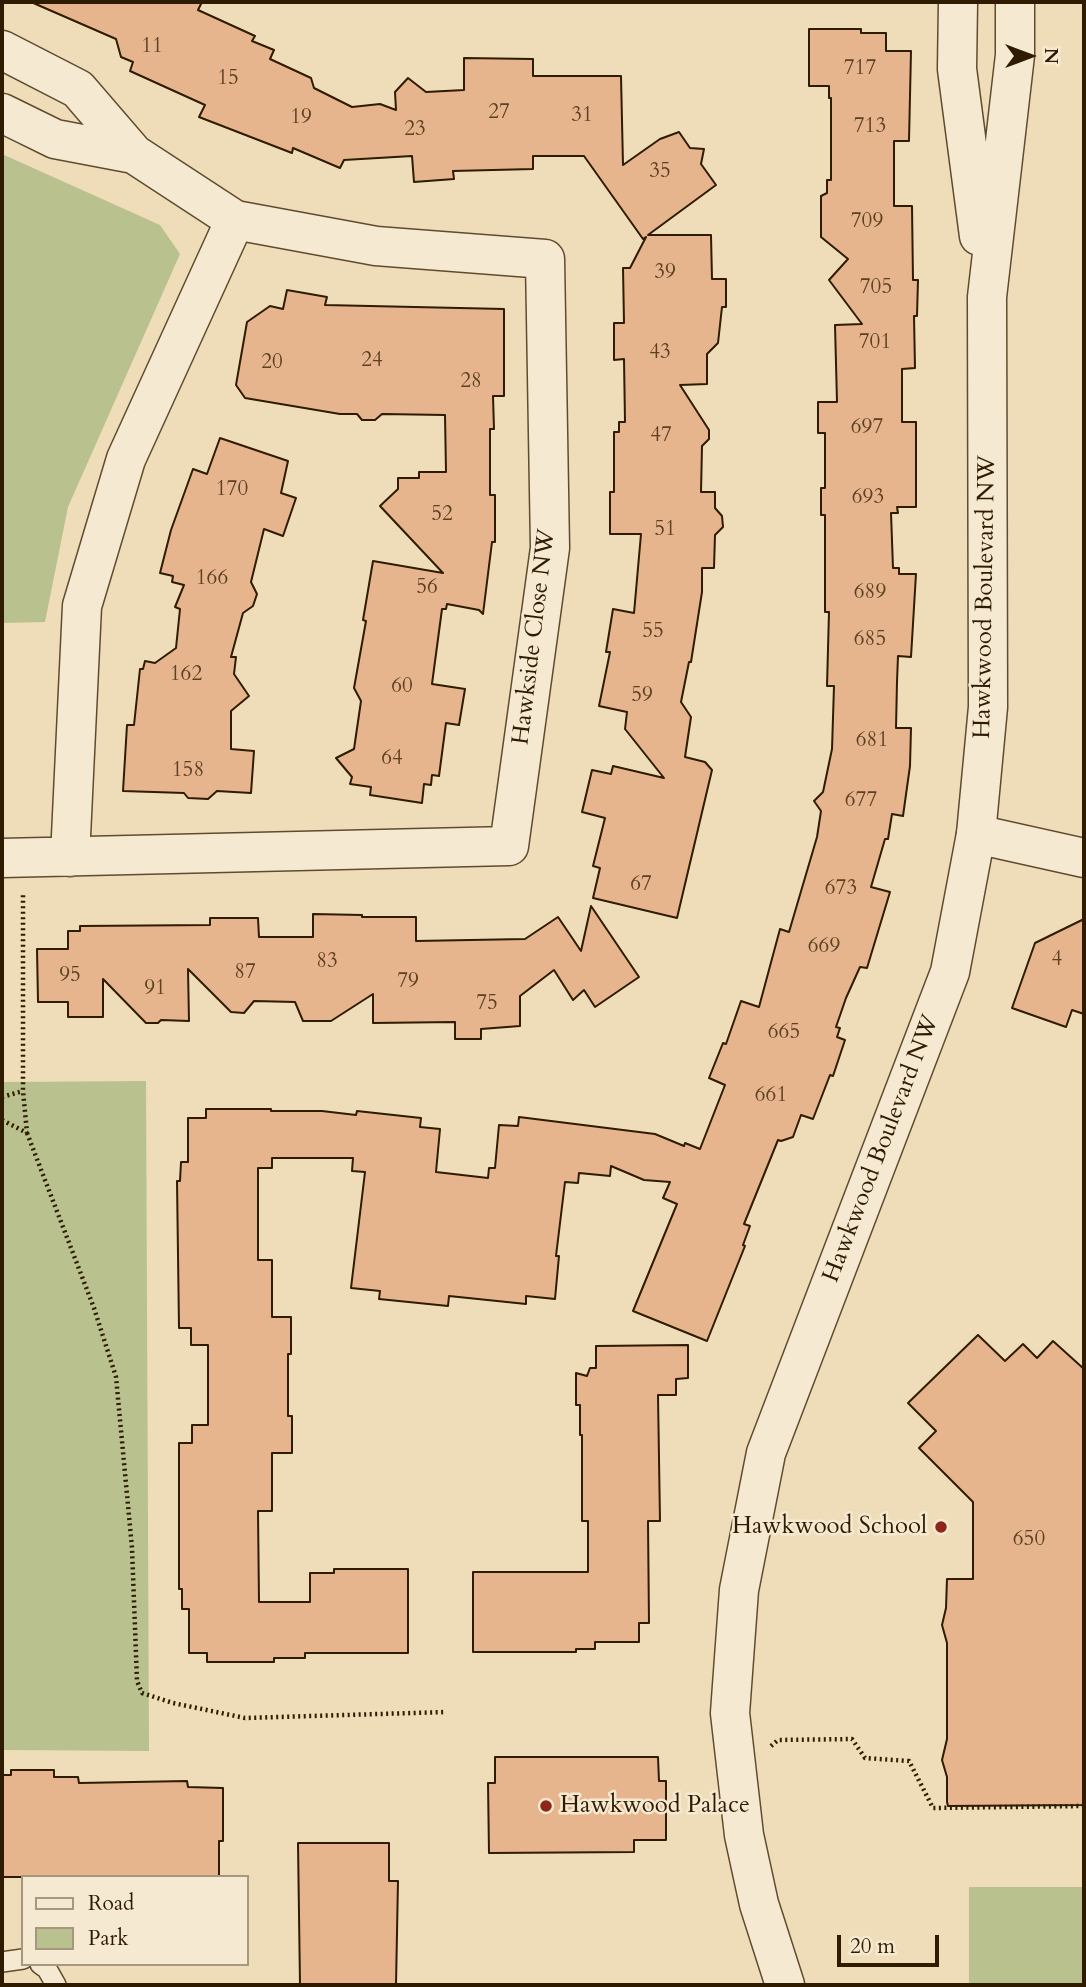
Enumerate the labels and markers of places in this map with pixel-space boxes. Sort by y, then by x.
place label: Hawkwood School [732,1513,927,1541]
marker: Hawkwood School [933,1519,949,1535]
place label: Hawkwood Palace [560,1792,750,1820]
marker: Hawkwood Palace [538,1798,554,1814]

